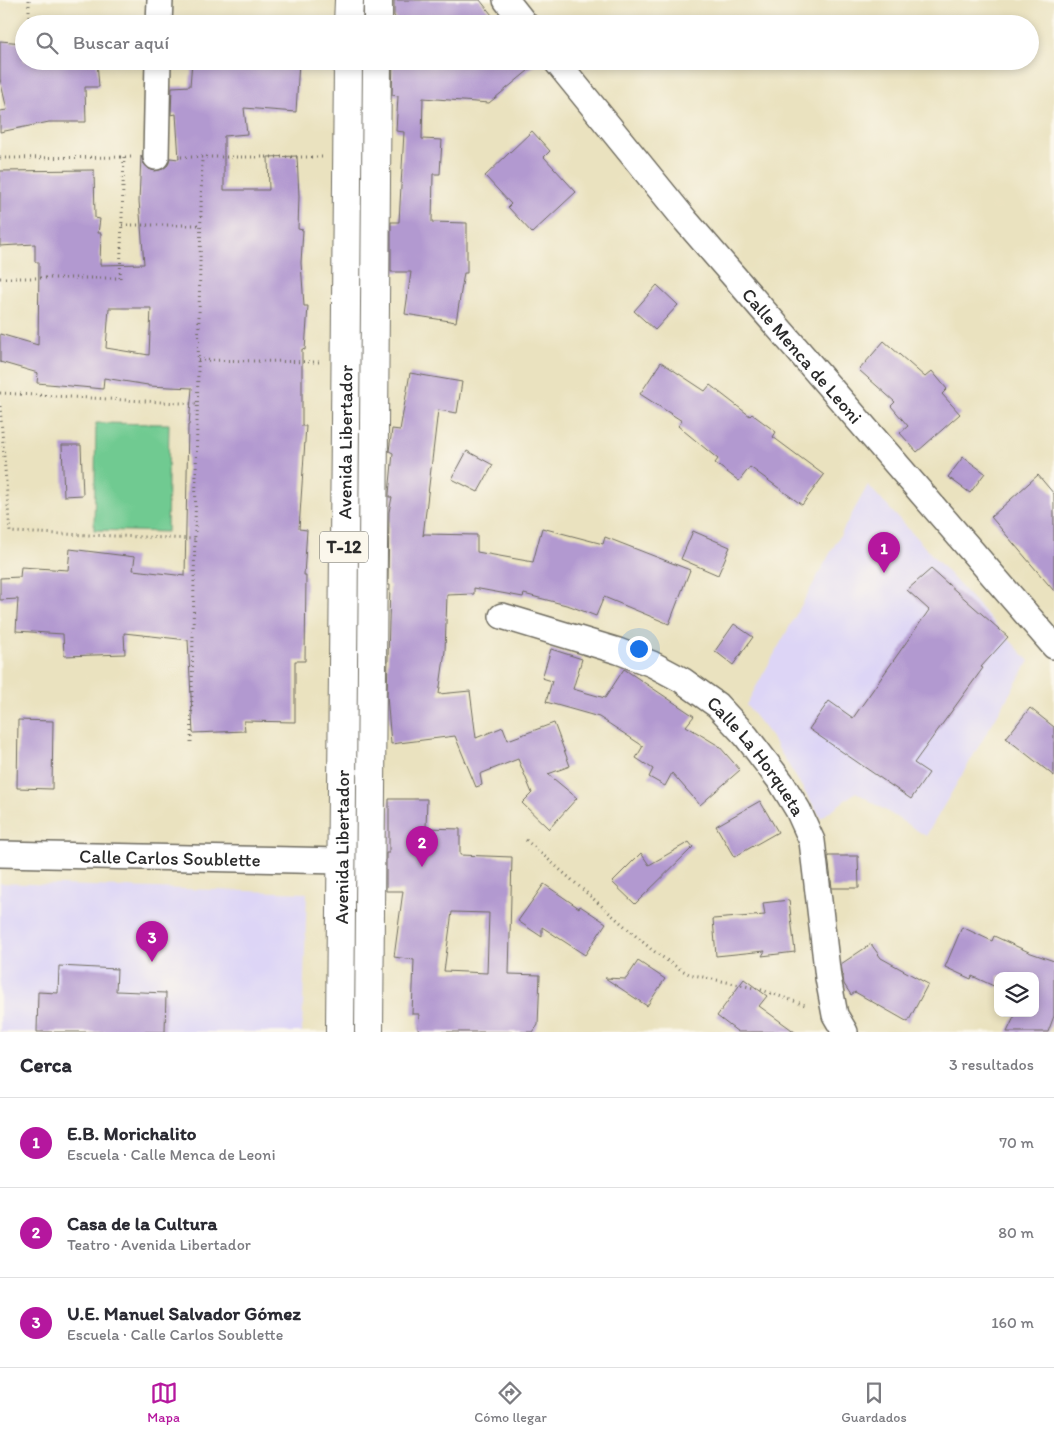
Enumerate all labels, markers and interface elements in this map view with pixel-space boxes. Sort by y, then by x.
search box [15,15,1039,70]
icon: search [33,29,61,57]
text: Buscar aquí [73,31,169,54]
street label: Calle Menca de Leoni [737,283,867,428]
street label: Avenida Libertador [333,364,357,519]
road number: T-12 [320,532,368,562]
pin: 1 [868,532,900,573]
your location [626,636,652,662]
street label: Calle La Horqueta [703,690,810,820]
street label: Avenida Libertador [329,769,354,924]
pin: 2 [406,826,438,867]
street label: Calle Carlos Soublette [79,844,261,871]
pin: 3 [136,921,168,962]
map controls [994,972,1039,1017]
button: layers [994,972,1039,1017]
text: Cerca [20,1052,72,1077]
text: 3 resultados [949,1055,1034,1074]
text: E.B. Morichalito [67,1122,196,1145]
text: 1 [32,1133,40,1152]
text: 70 m [999,1133,1034,1152]
text: Escuela · Calle Menca de Leoni [67,1145,275,1164]
text: Casa de la Cultura [67,1212,217,1235]
text: 2 [32,1223,40,1242]
text: 80 m [998,1223,1034,1242]
text: Teatro · Avenida Libertador [67,1235,251,1254]
text: U.E. Manuel Salvador Gómez [67,1302,301,1325]
text: 3 [32,1313,40,1332]
text: 160 m [991,1313,1034,1332]
text: Escuela · Calle Carlos Soublette [67,1325,283,1344]
tab: Mapa [147,1379,180,1426]
tab: Cómo llegar [474,1379,547,1426]
tab: Guardados [841,1379,907,1426]

